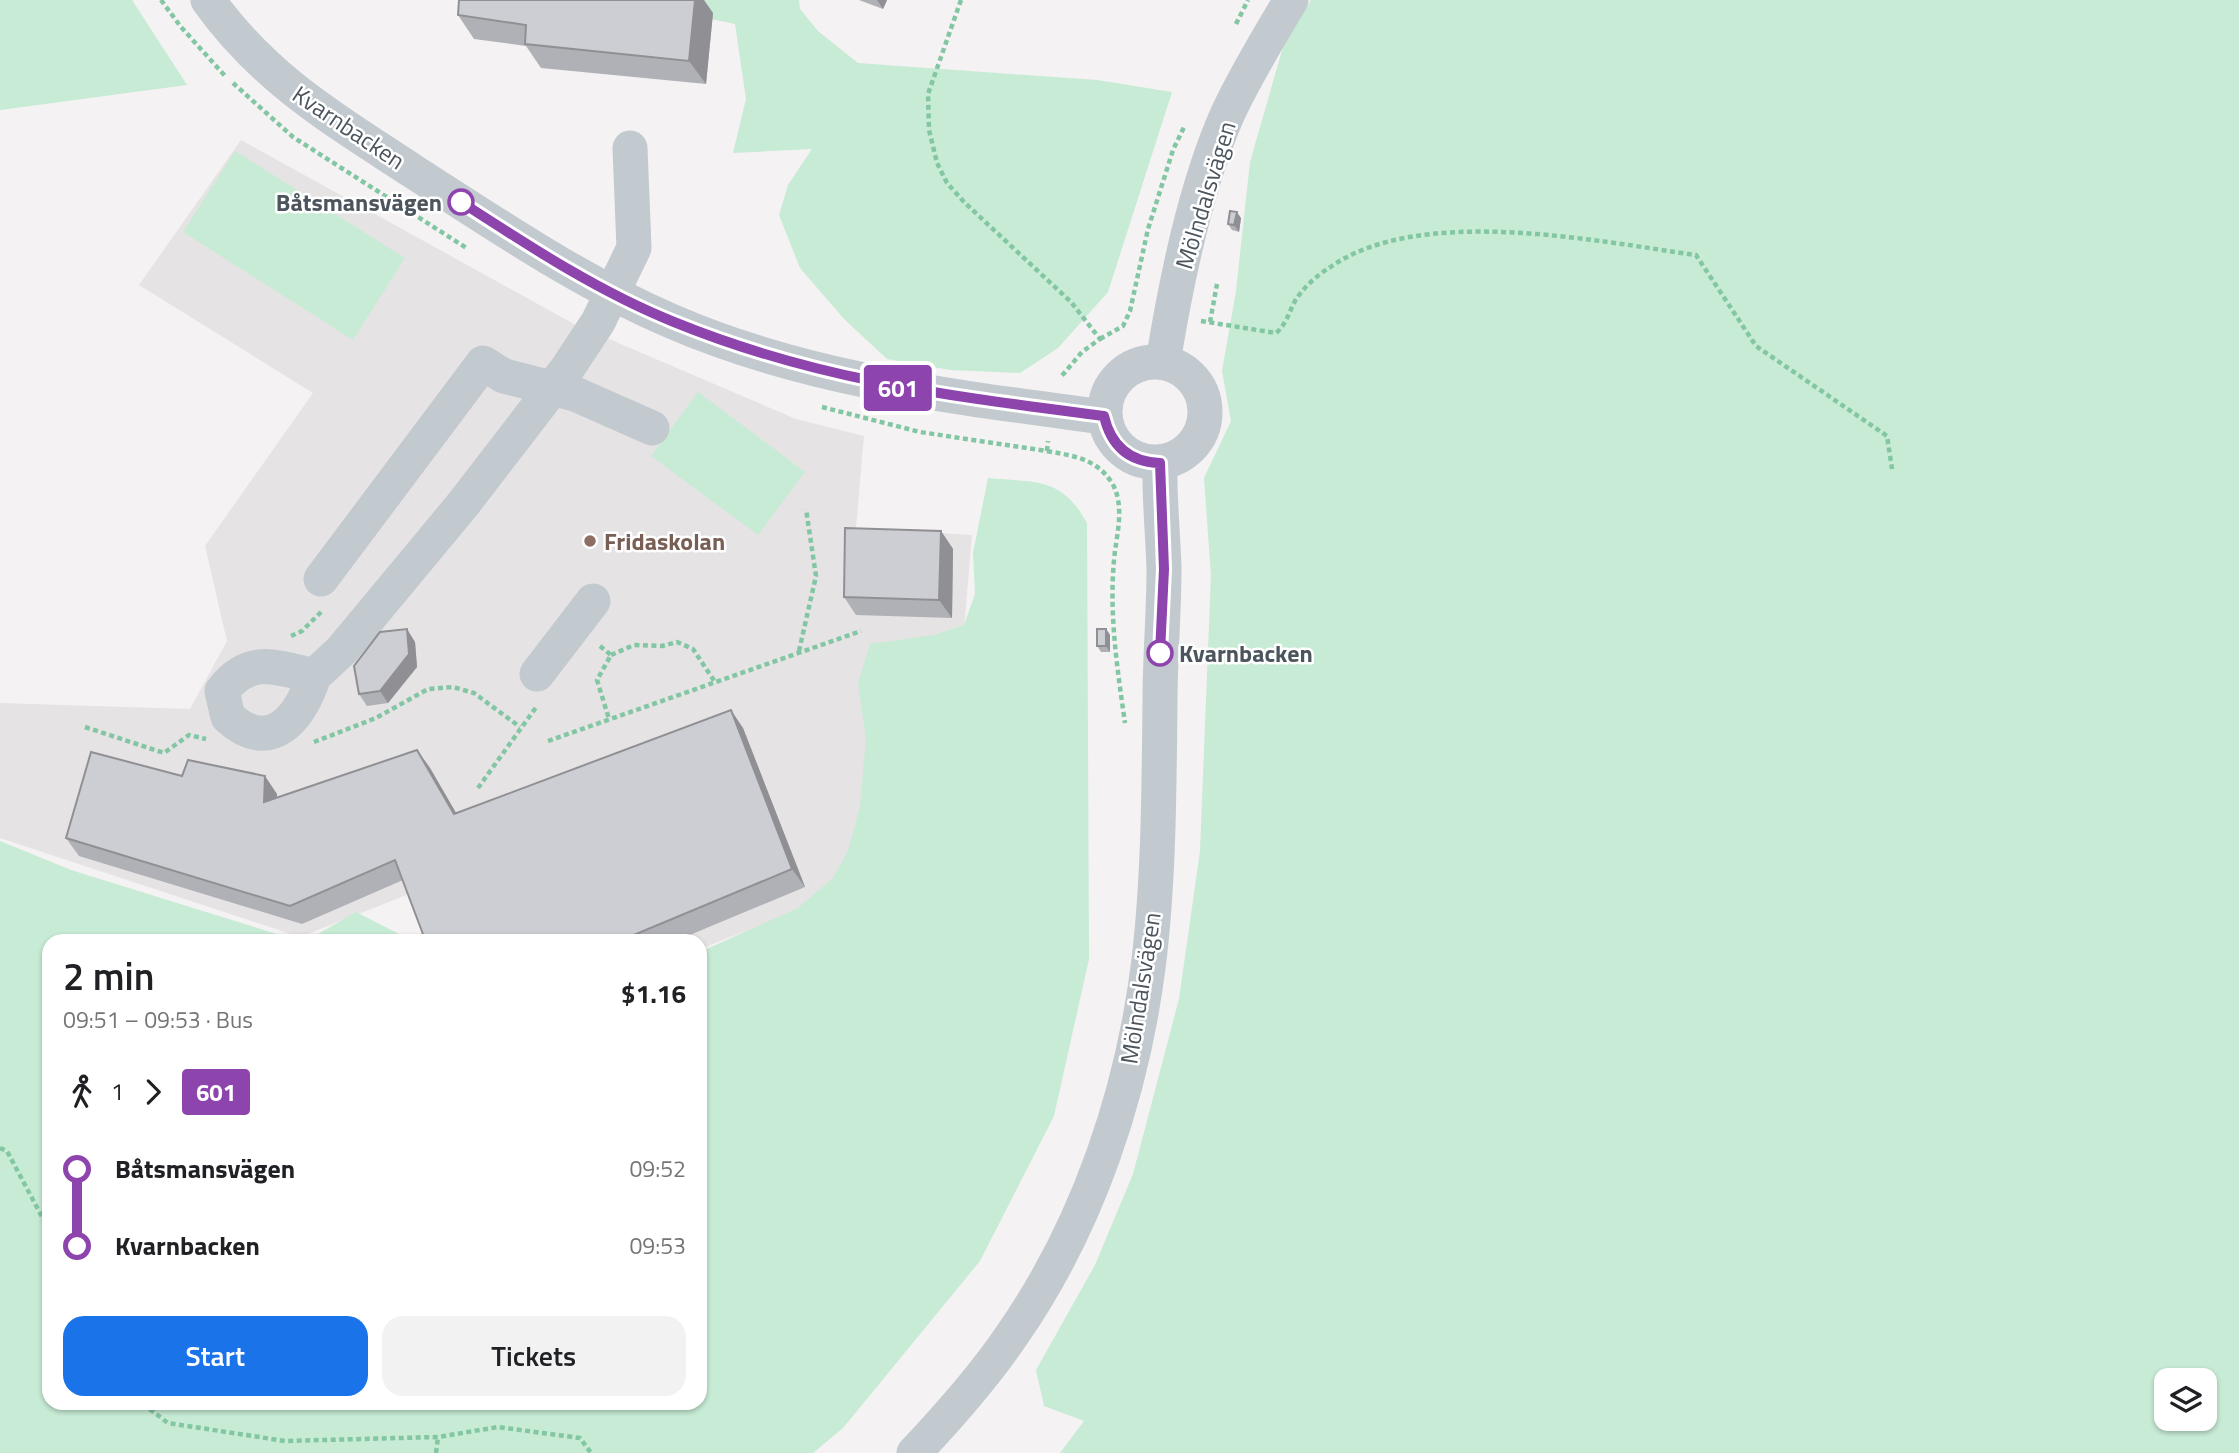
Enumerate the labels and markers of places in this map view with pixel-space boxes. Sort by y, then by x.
place label: Båtsmansvägen [276,184,442,220]
marker: Båtsmansvägen [448,189,474,215]
place label: Fridaskolan [604,523,725,559]
marker: Fridaskolan [582,533,598,549]
place label: Kvarnbacken [1179,635,1313,671]
marker: Kvarnbacken [1147,640,1173,666]

